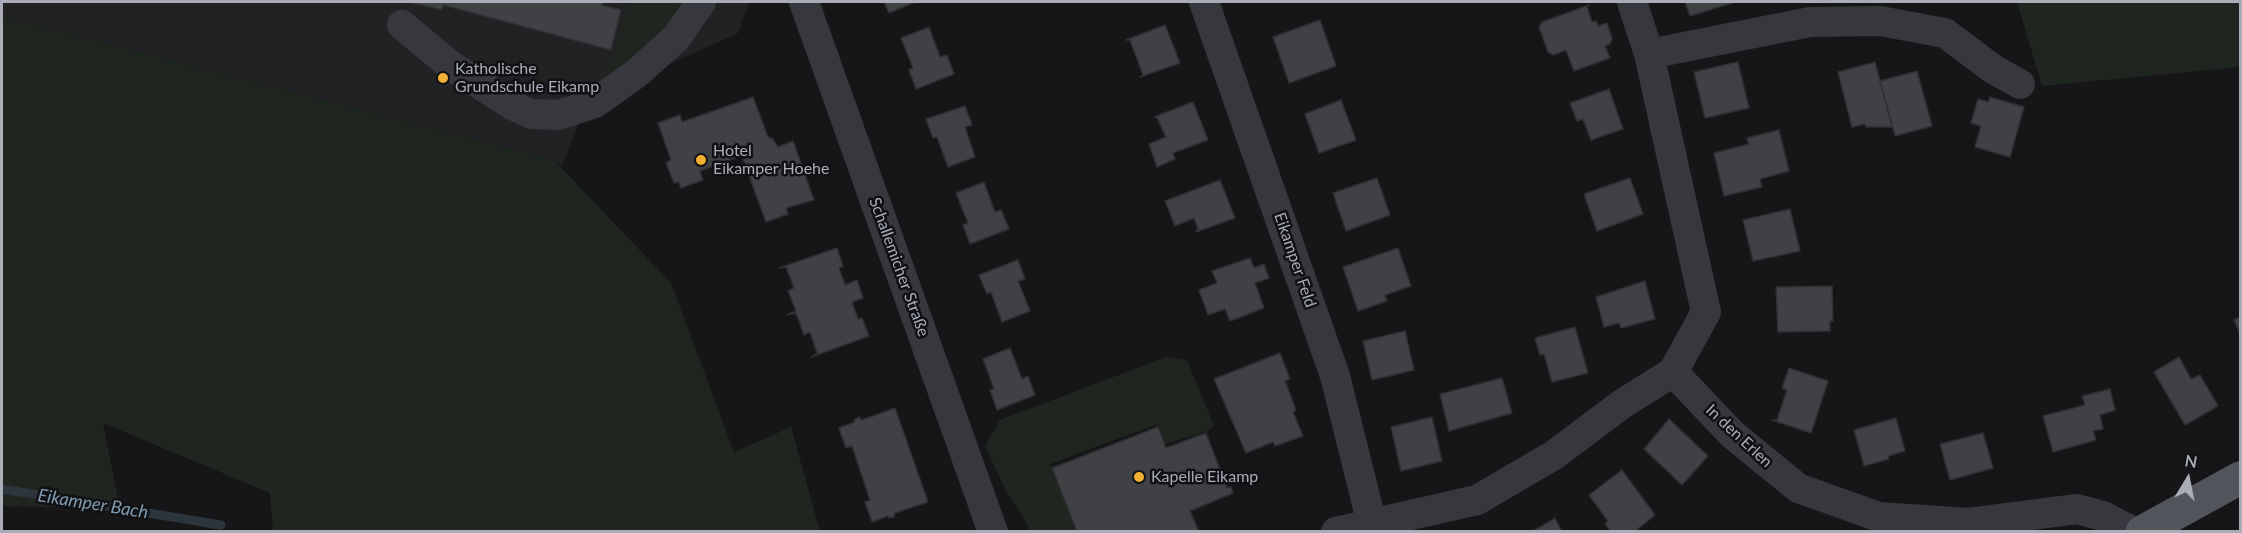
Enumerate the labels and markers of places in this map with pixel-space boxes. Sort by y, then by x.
place label: Katholische Grundschule Eikamp [455,59,599,97]
marker: Katholische Grundschule Eikamp [436,71,450,85]
place label: Hotel Eikamper Hoehe [713,141,829,179]
marker: Hotel Eikamper Hoehe [694,153,708,167]
place label: Kapelle Eikamp [1151,467,1258,487]
marker: Kapelle Eikamp [1132,470,1146,484]

